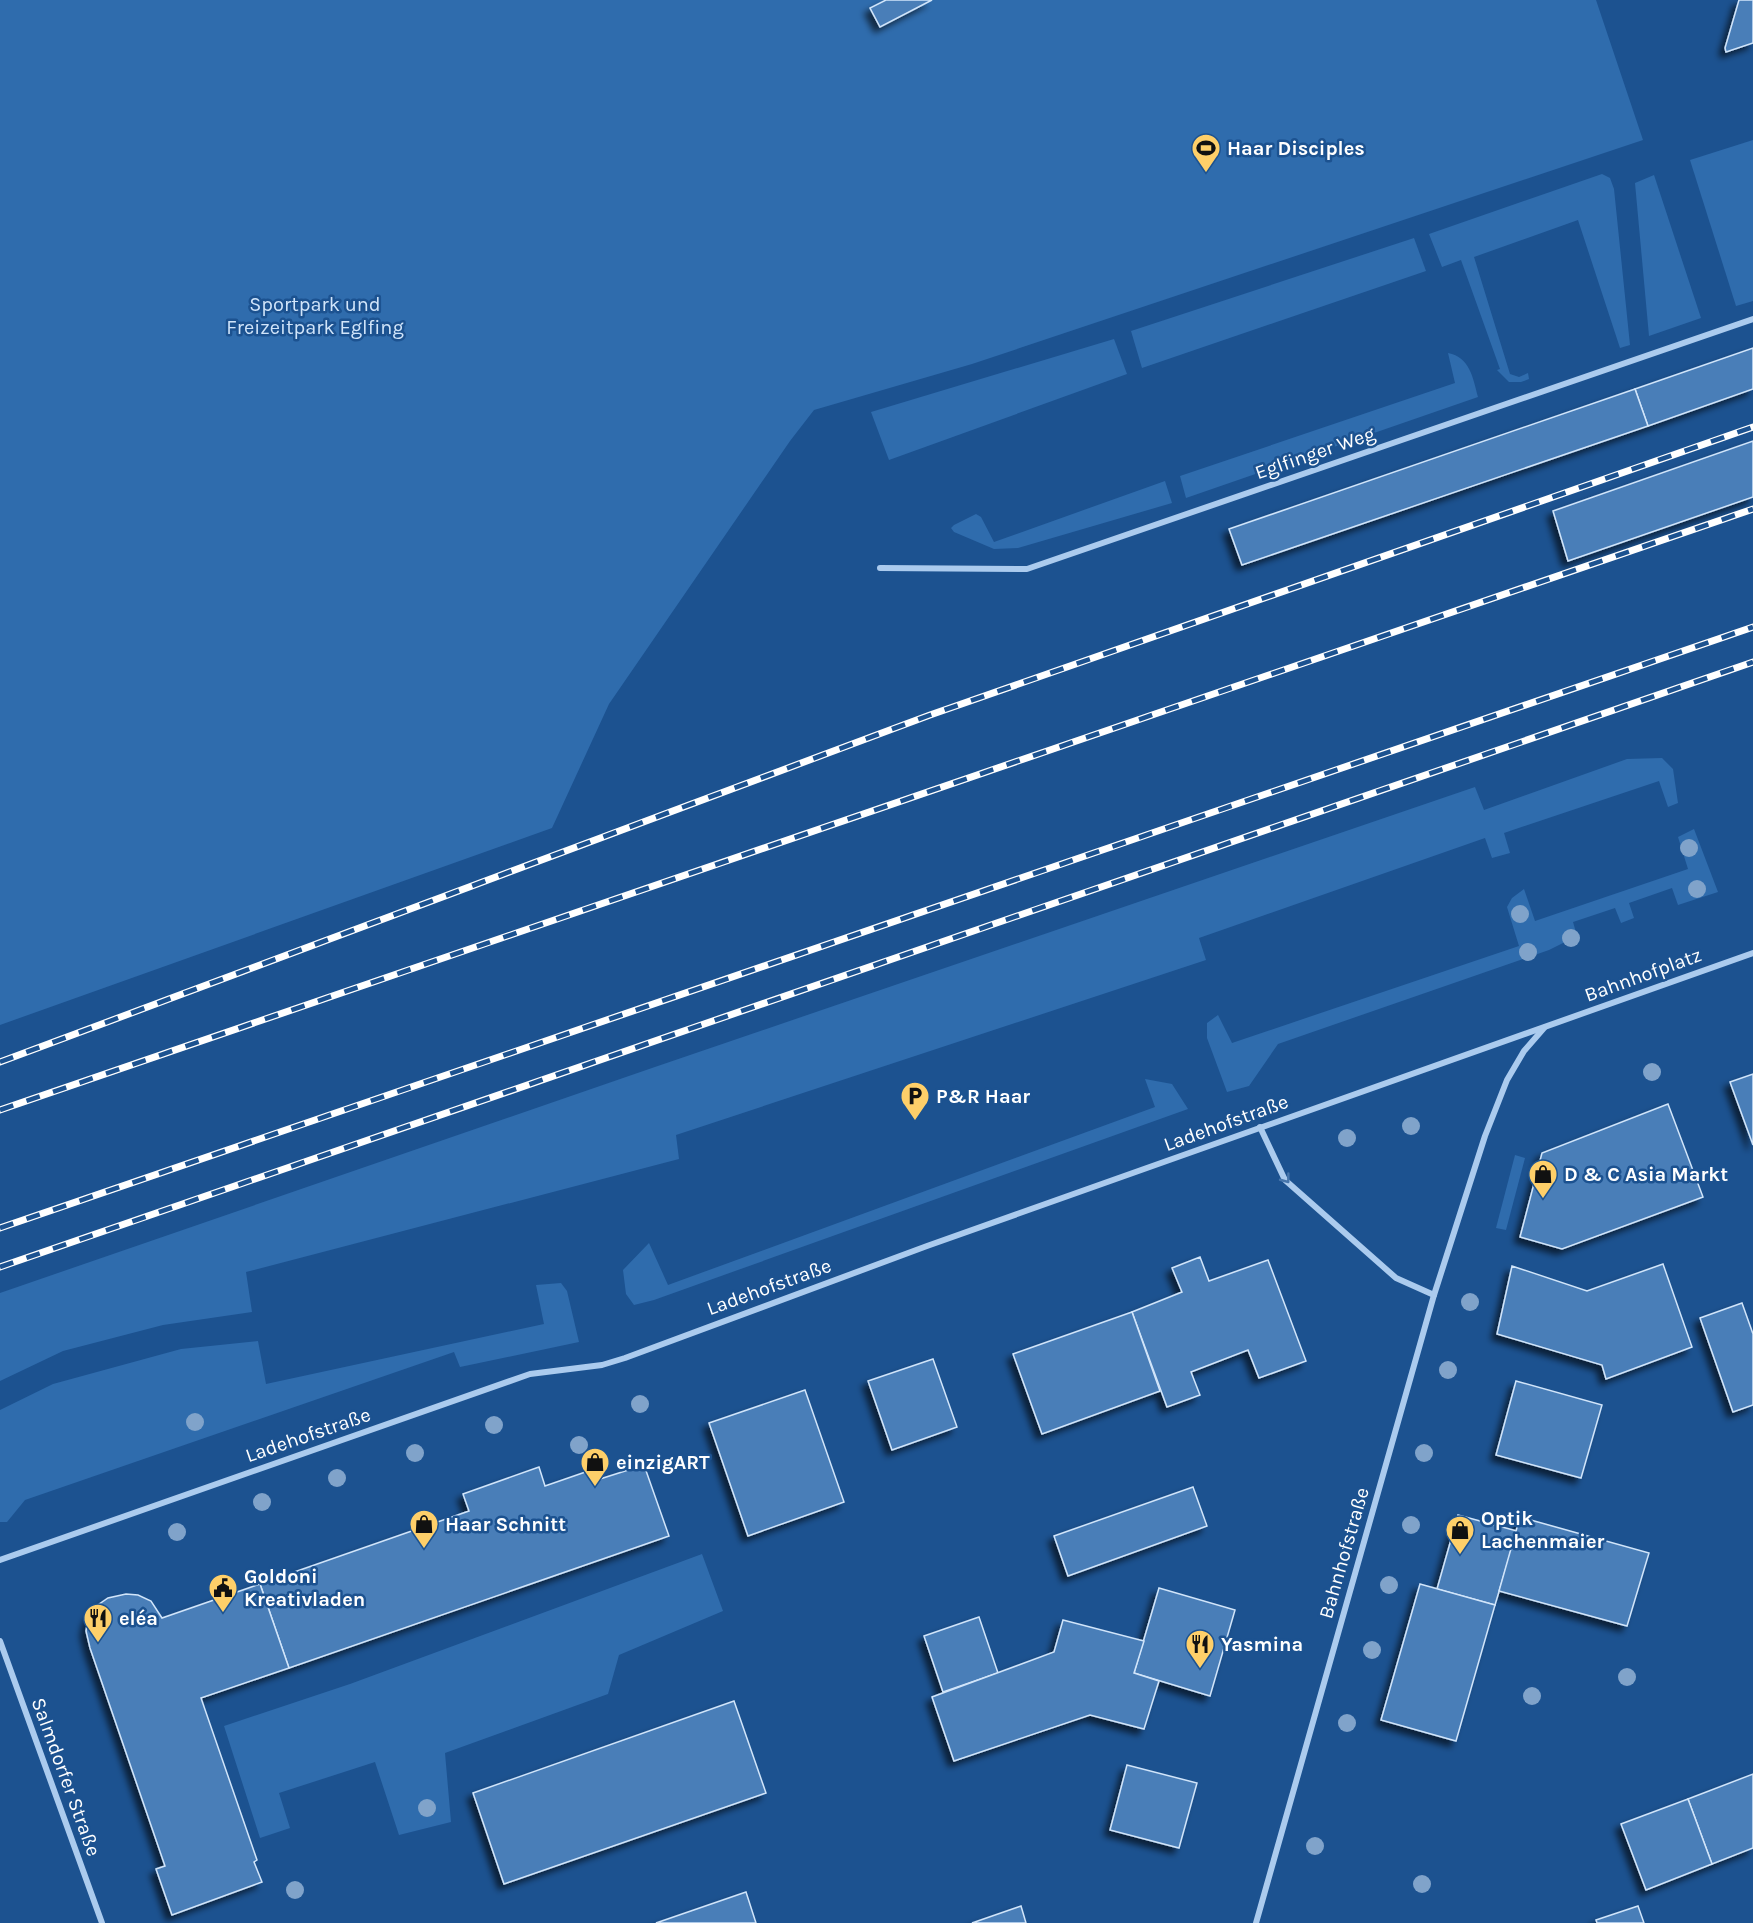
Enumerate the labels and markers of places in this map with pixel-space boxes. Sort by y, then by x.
sports icon: Haar Disciples [1190,132,1222,174]
place label: Haar Disciples [1227,137,1365,160]
parking icon: P&R Haar [899,1080,931,1122]
place label: P&R Haar [936,1085,1030,1108]
shop icon: D & C Asia Markt [1527,1158,1559,1200]
place label: D & C Asia Markt [1564,1163,1728,1186]
shop icon: einzigART [579,1446,611,1488]
place label: einzigART [616,1451,710,1474]
place label: Optik Lachenmaier [1481,1507,1605,1553]
shop icon: Haar Schnitt [408,1508,440,1550]
place label: Haar Schnitt [445,1513,566,1536]
shop icon: Optik Lachenmaier [1444,1514,1476,1556]
place label: Goldoni Kreativladen [244,1565,365,1611]
public building icon: Goldoni Kreativladen [207,1572,239,1614]
restaurant icon: eléa [82,1602,114,1644]
place label: eléa [119,1607,158,1630]
restaurant icon: Yasmina [1184,1628,1216,1670]
place label: Yasmina [1221,1633,1303,1656]

